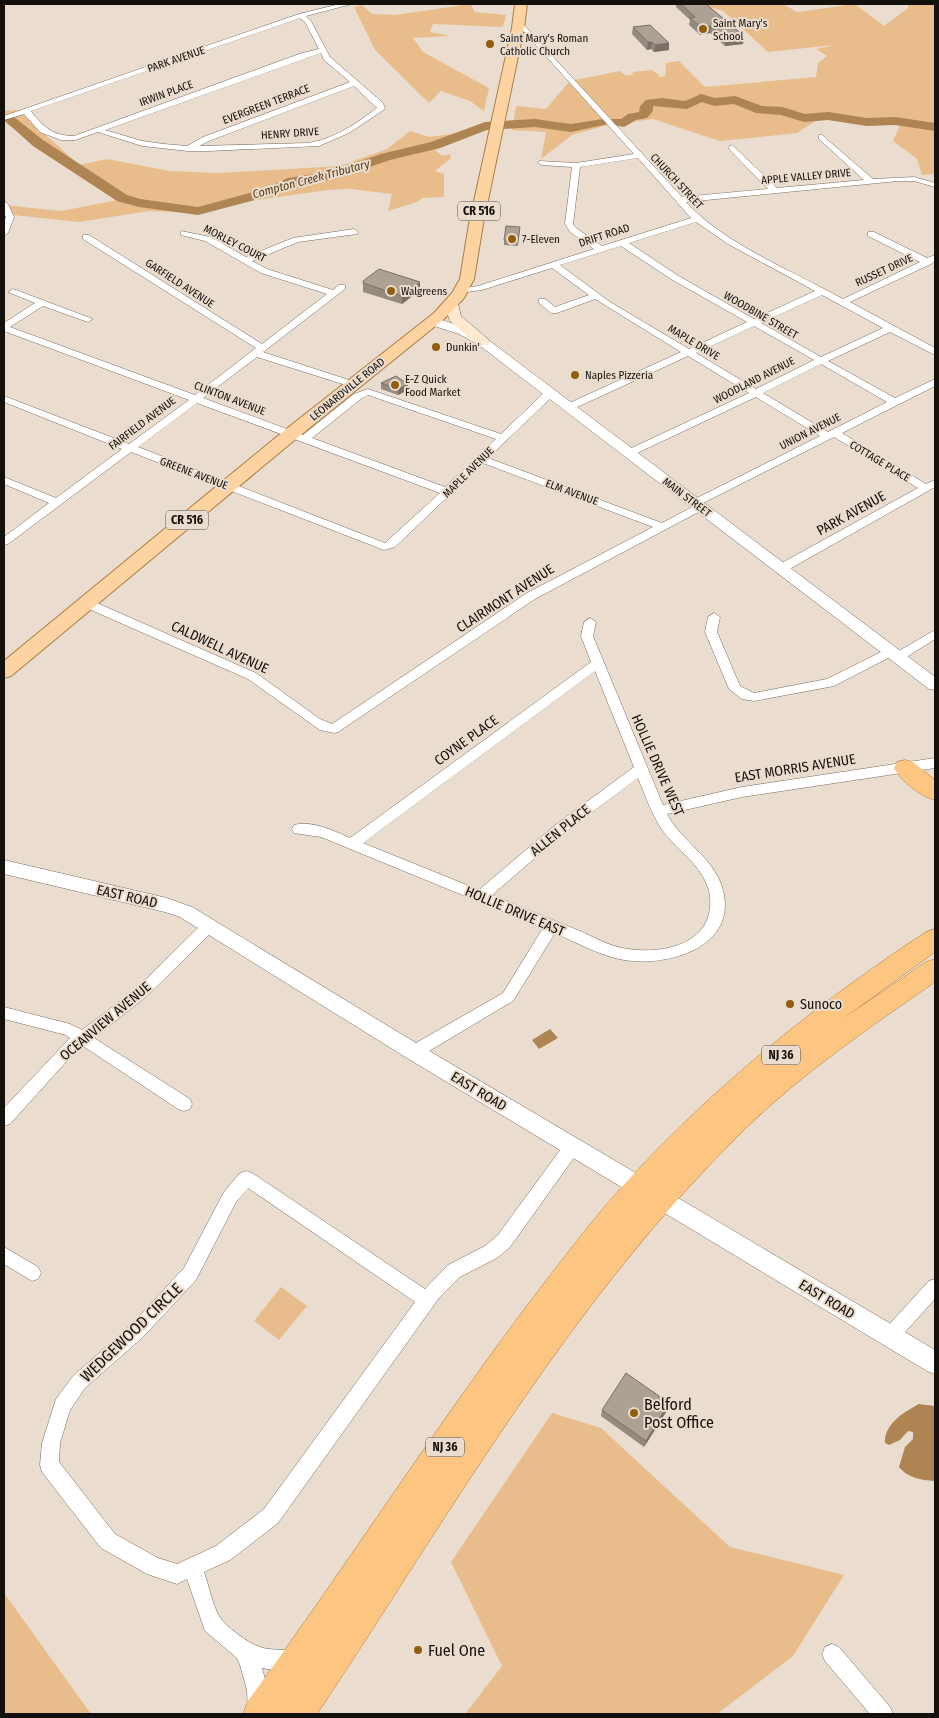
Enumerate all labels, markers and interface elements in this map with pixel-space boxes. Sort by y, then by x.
place label: Saint Mary's School [713,17,768,43]
marker: Saint Mary's School [697,23,709,35]
place label: Saint Mary's Roman Catholic Church [500,32,588,58]
marker: Saint Mary's Roman Catholic Church [484,38,496,50]
street label: PARK AVENUE [146,44,207,75]
street label: IRWIN PLACE [137,78,195,109]
street label: EVERGREEN TERRACE [221,82,312,127]
street label: HENRY DRIVE [260,125,320,142]
street label: CHURCH STREET [648,151,706,212]
water label: Compton Creek Tributary [251,156,372,201]
street label: APPLE VALLEY DRIVE [761,166,851,187]
road number: CR 516 [458,202,500,220]
street label: DRIFT ROAD [577,221,631,250]
street label: MORLEY COURT [201,222,269,265]
marker: 7-Eleven [506,233,518,245]
place label: 7-Eleven [522,233,560,246]
street label: RUSSET DRIVE [853,251,915,289]
street label: GARFIELD AVENUE [143,256,217,311]
marker: Walgreens [385,285,397,297]
place label: Walgreens [401,285,447,298]
street label: WOODBINE STREET [721,289,801,342]
street label: MAPLE DRIVE [666,322,722,363]
marker: Dunkin' [430,341,442,353]
place label: Dunkin' [446,341,480,354]
street label: WOODLAND AVENUE [711,354,797,407]
street label: LEONARDVILLE ROAD [307,355,387,424]
marker: Naples Pizzeria [569,369,581,381]
place label: Naples Pizzeria [585,369,653,382]
place label: E-Z Quick Food Market [405,373,461,399]
street label: CLINTON AVENUE [192,379,267,418]
marker: E-Z Quick Food Market [389,379,401,391]
street label: FAIRFIELD AVENUE [106,394,178,453]
street label: UNION AVENUE [777,410,843,452]
street label: COTTAGE PLACE [847,438,912,485]
street label: MAPLE AVENUE [440,444,497,501]
street label: GREENE AVENUE [158,455,230,492]
street label: MAIN STREET [660,475,714,520]
street label: ELM AVENUE [544,477,600,508]
street label: PARK AVENUE [814,487,889,539]
road number: CR 516 [166,510,208,530]
street label: CLAIRMONT AVENUE [453,560,558,636]
street label: CALDWELL AVENUE [168,617,272,678]
street label: COYNE PLACE [431,711,502,769]
street label: HOLLIE DRIVE WEST [627,712,688,819]
street label: EAST MORRIS AVENUE [733,750,857,786]
street label: ALLEN PLACE [527,801,594,860]
street label: EAST ROAD [95,881,159,912]
street label: HOLLIE DRIVE EAST [462,883,568,940]
street label: OCEANVIEW AVENUE [56,978,155,1064]
place label: Sunoco [800,996,842,1013]
marker: Sunoco [784,998,796,1010]
road number: NJ 36 [762,1046,800,1064]
street label: EAST ROAD [448,1068,510,1115]
street label: EAST ROAD [796,1276,858,1323]
street label: WEDGEWOOD CIRCLE [76,1279,186,1386]
place label: Belford Post Office [644,1395,714,1432]
marker: Belford Post Office [628,1407,640,1419]
road number: NJ 36 [426,1438,464,1456]
place label: Fuel One [428,1641,485,1660]
marker: Fuel One [412,1644,424,1656]

